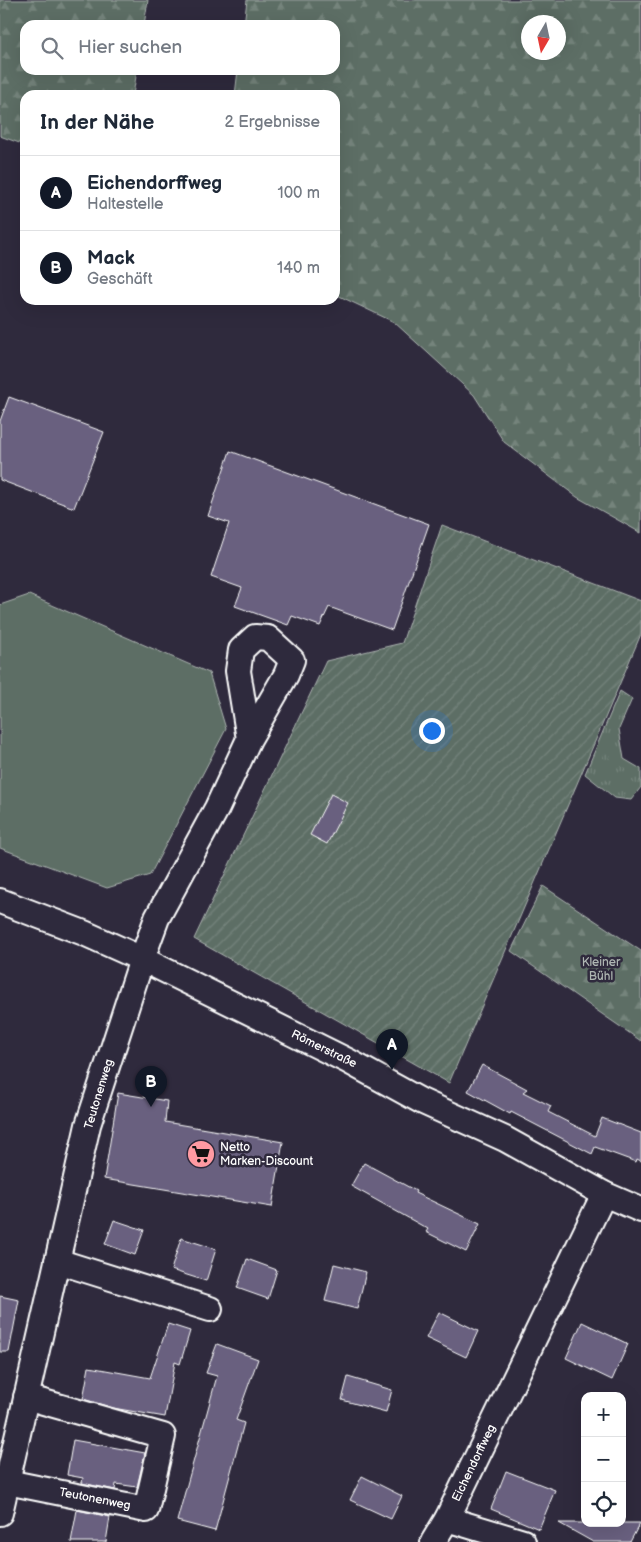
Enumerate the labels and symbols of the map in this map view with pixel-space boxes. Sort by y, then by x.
north arrow [521,15,566,60]
your location [419,718,445,744]
park label: Kleiner Bühl [582,955,621,984]
street label: Römerstraße [289,1027,359,1071]
pin: A [376,1029,408,1070]
street label: Teutonenweg [81,1057,117,1131]
pin: B [135,1066,167,1107]
supermarket icon: Netto Marken-Discount [186,1139,216,1169]
place label: Netto Marken-Discount [220,1140,313,1169]
street label: Eichendorffweg [449,1422,499,1504]
street label: Teutonenweg [58,1485,132,1513]

